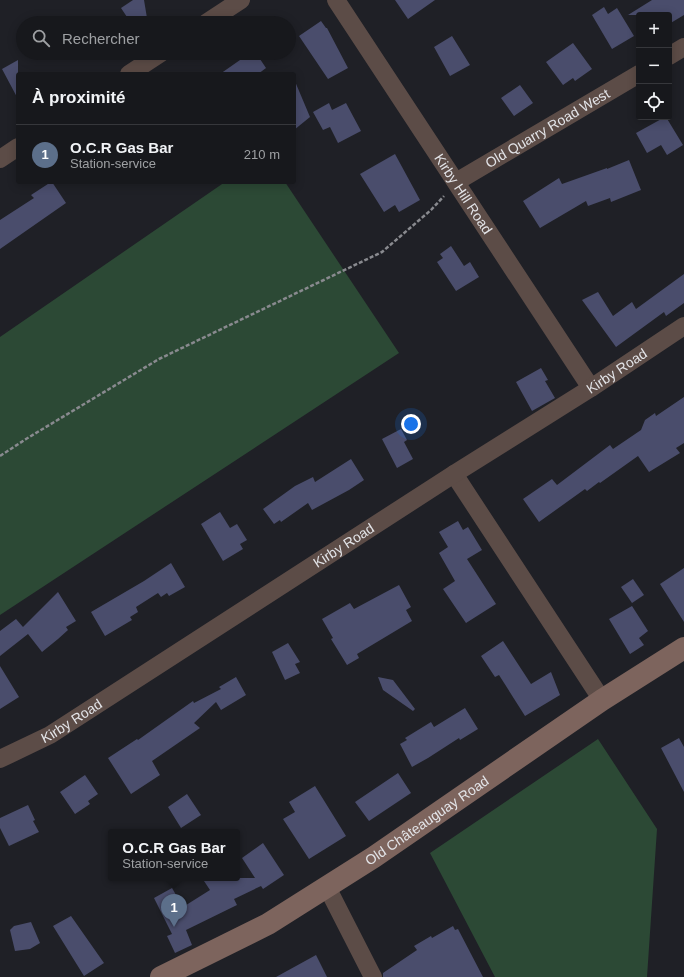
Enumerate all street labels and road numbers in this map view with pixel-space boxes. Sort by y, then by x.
street label: Old Quarry Road West [482,85,612,171]
street label: Kirby Hill Road [431,151,496,237]
street label: Kirby Road [583,345,650,397]
street label: Kirby Road [310,520,377,571]
street label: Kirby Road [38,696,105,746]
street label: Old Châteauguay Road [362,772,492,869]

